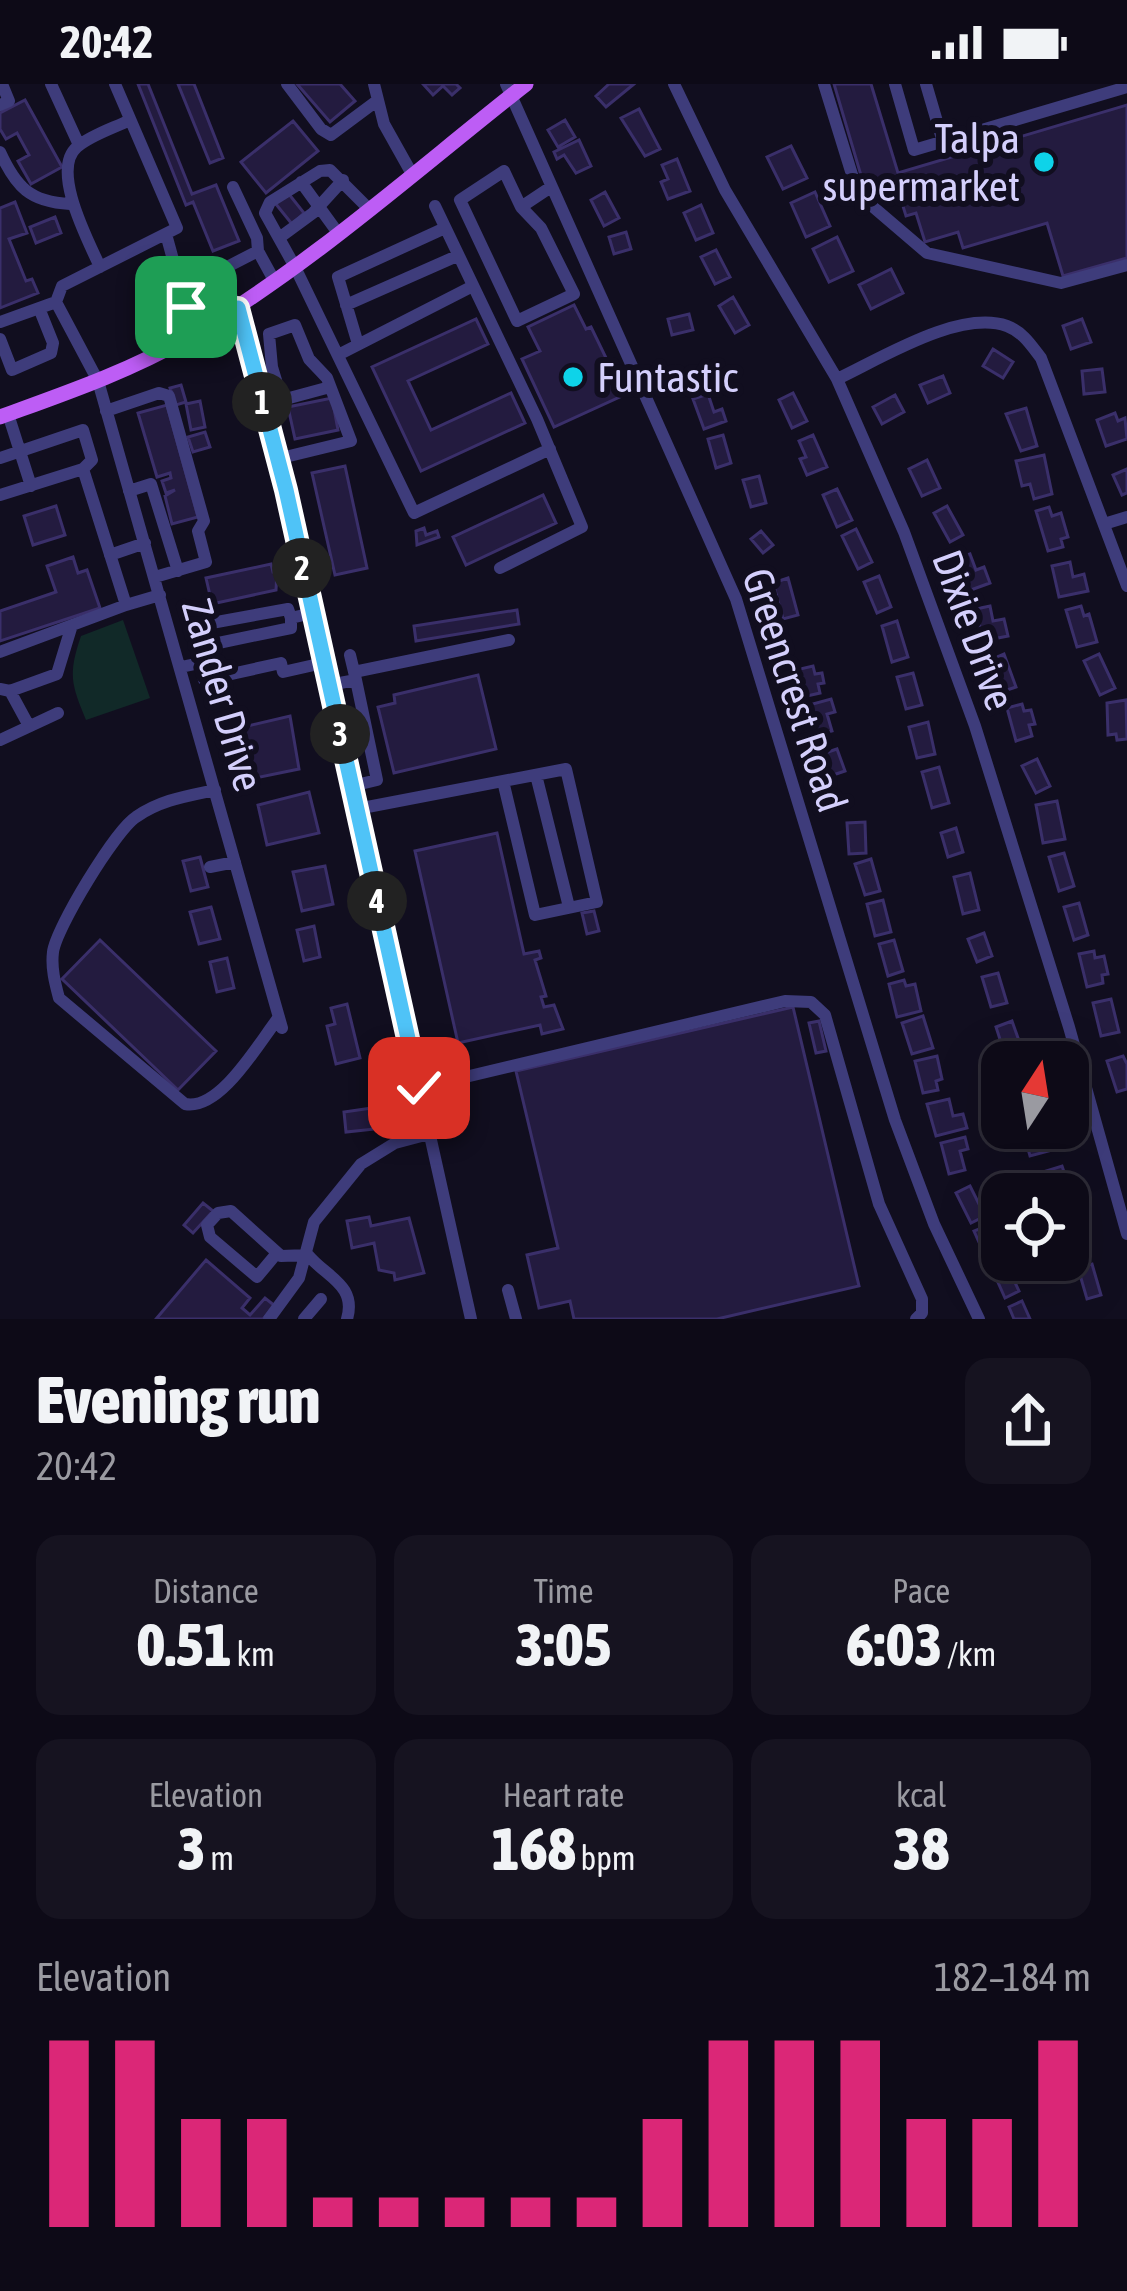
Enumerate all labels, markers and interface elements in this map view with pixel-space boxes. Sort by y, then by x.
text: 20:42 [60,16,154,68]
place label: Talpa supermarket [823,114,1020,210]
marker: Talpa supermarket [1031,149,1057,175]
pin [135,256,237,358]
icon: arrive [153,274,219,340]
place label: Funtastic [597,353,738,401]
marker: Funtastic [560,364,586,390]
pin: 1 [232,372,292,432]
text: 1 [254,383,270,421]
pin: 2 [272,538,332,598]
street label: Dixie Drive [923,544,1025,716]
text: 2 [294,549,310,587]
street label: Greencrest Road [733,562,857,818]
street label: Zander Drive [173,593,273,797]
pin: 3 [310,704,370,764]
text: 3 [332,715,348,753]
pin: 4 [347,871,407,931]
text: 4 [369,882,385,920]
pin [368,1037,470,1139]
north arrow [981,1041,1089,1149]
map controls [981,1041,1089,1281]
icon: check [386,1055,452,1121]
button: locate [981,1173,1089,1281]
button: share [965,1358,1091,1484]
text: Evening run [36,1361,321,1437]
text: 20:42 [36,1444,117,1488]
text: Distance [153,1572,259,1610]
text: Time [533,1572,594,1610]
text: Pace [892,1572,950,1610]
text: 0.51 [137,1610,232,1679]
text: 3:05 [515,1610,612,1679]
text: 6:03 [846,1610,942,1679]
text: km [232,1635,275,1673]
text: /km [942,1635,996,1673]
text: Elevation [149,1776,263,1814]
text: Heart rate [503,1776,624,1814]
text: kcal [896,1776,946,1814]
text: 3 [178,1814,206,1883]
text: 168 [491,1814,576,1883]
text: 38 [893,1814,949,1883]
text: m [206,1839,234,1877]
text: bpm [576,1839,636,1877]
text: Elevation [36,1955,171,1999]
text: 182–184 m [934,1955,1091,1999]

